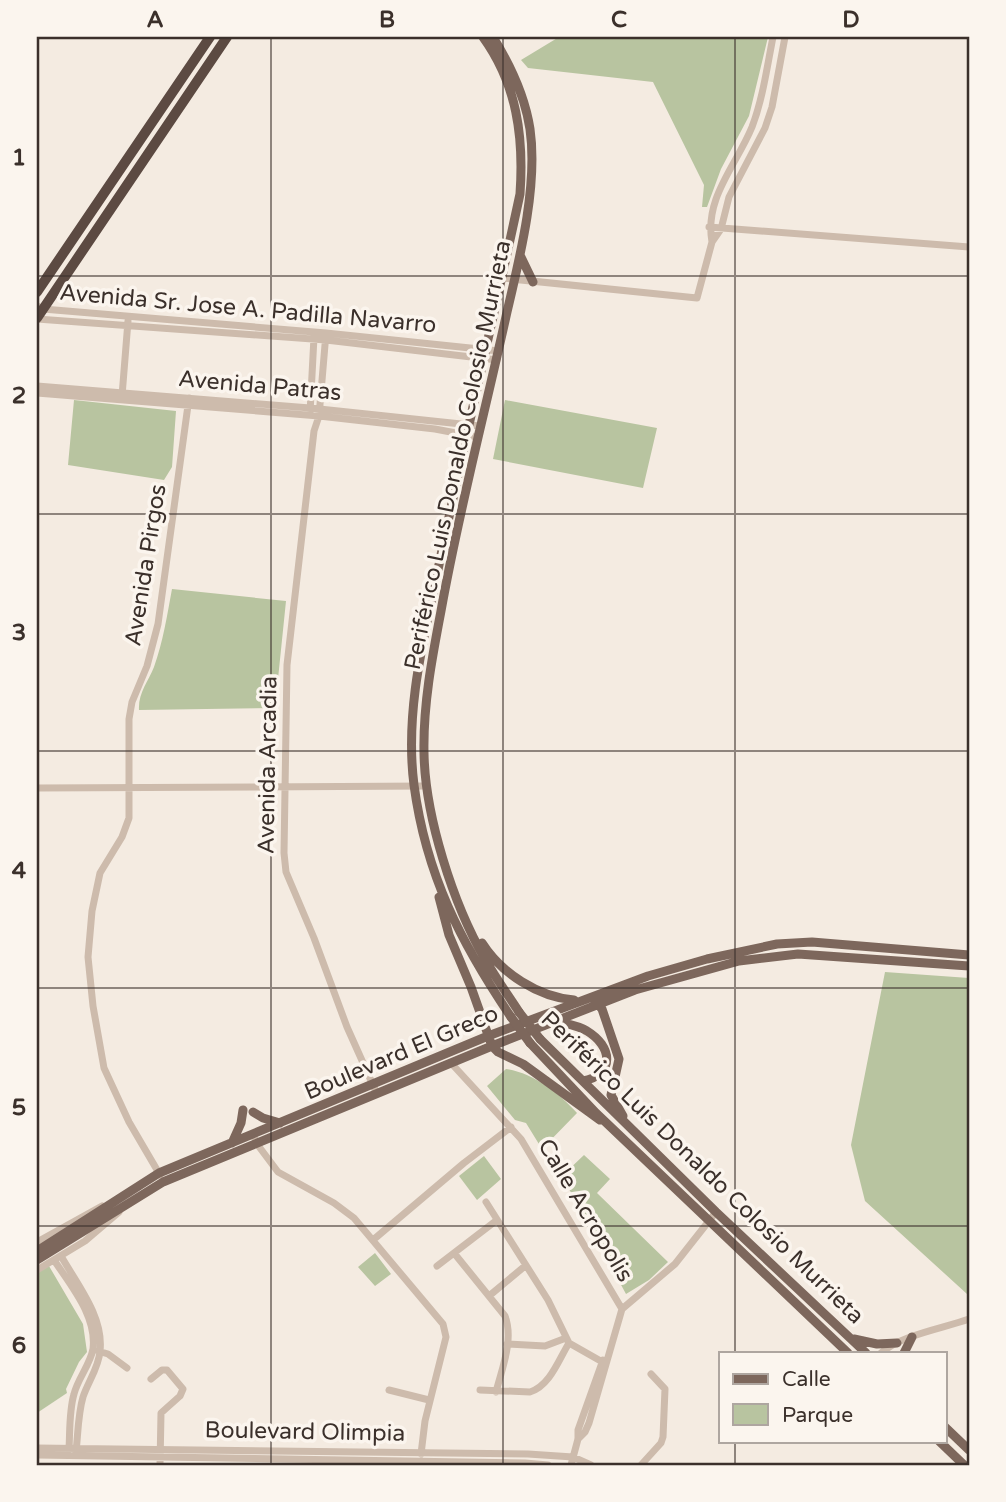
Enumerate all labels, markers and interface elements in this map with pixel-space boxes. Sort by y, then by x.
text: A [146,6,164,34]
text: B [379,6,395,34]
text: C [611,6,627,34]
text: D [842,6,860,34]
text: 1 [12,144,26,172]
street label: Periférico Luis Donaldo Colosio Murrieta [399,238,517,673]
street label: Avenida Sr. Jose A. Padilla Navarro [58,279,438,339]
street label: Avenida Patras [177,365,343,407]
text: 2 [12,382,26,410]
street label: Avenida Pirgos [119,482,173,648]
text: 3 [12,619,26,647]
street label: Avenida Arcadia [252,676,284,854]
text: 4 [12,857,27,885]
street label: Boulevard El Greco [300,999,503,1106]
street label: Periférico Luis Donaldo Colosio Murrieta [535,1005,870,1330]
text: 5 [12,1094,26,1122]
street label: Calle Acropolis [531,1134,639,1287]
text: 6 [12,1332,26,1360]
legend [719,1352,946,1442]
text: Calle [782,1367,831,1392]
text: Parque [782,1403,853,1428]
street label: Boulevard Olimpia [204,1416,406,1448]

